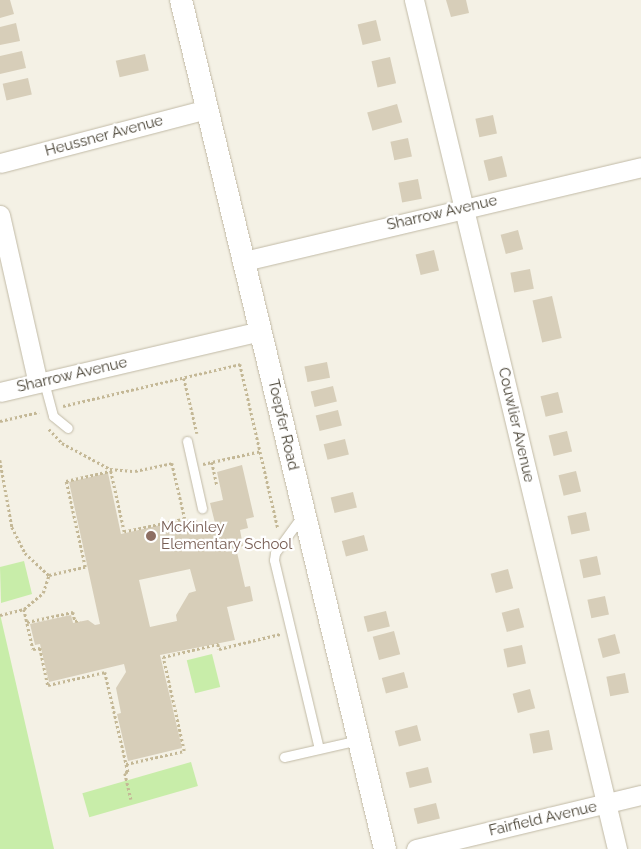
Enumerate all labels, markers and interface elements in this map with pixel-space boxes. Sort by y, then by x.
street label: Heussner Avenue [43,111,165,161]
street label: Sharrow Avenue [385,191,499,235]
street label: Sharrow Avenue [15,353,129,397]
street label: Couwlier Avenue [494,365,538,485]
street label: Toepfer Road [264,378,302,472]
place label: McKinley Elementary School [161,518,293,553]
marker: McKinley Elementary School [145,530,157,542]
street label: Fairfield Avenue [487,798,599,840]

